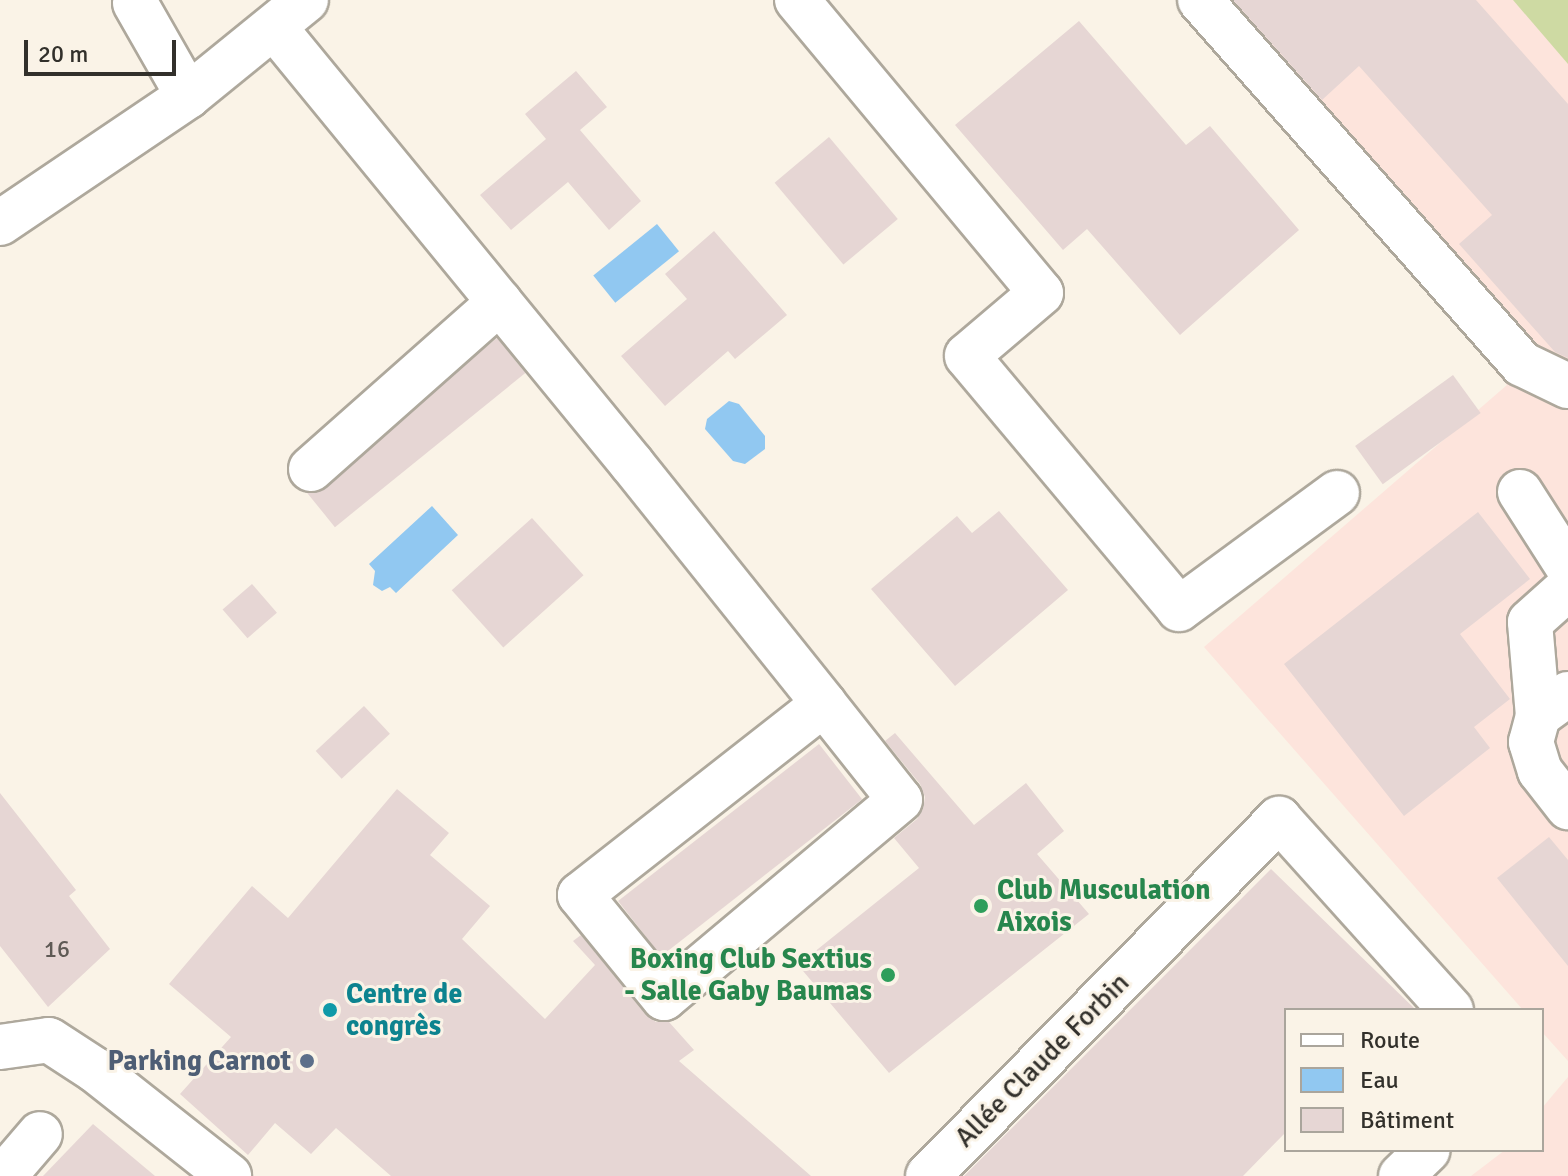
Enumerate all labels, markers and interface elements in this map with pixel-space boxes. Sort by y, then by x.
scale bar [28,24,180,74]
text: 20 m [38,39,88,69]
place label: Club Musculation Aixois [997,873,1211,939]
marker: Club Musculation Aixois [972,897,990,915]
house number: 16 [44,936,70,964]
place label: Boxing Club Sextius - Salle Gaby Baumas [624,942,872,1008]
marker: Boxing Club Sextius - Salle Gaby Baumas [879,966,897,984]
street label: Allée Claude Forbin [948,966,1136,1154]
place label: Centre de congrès [346,977,462,1043]
marker: Centre de congrès [321,1001,339,1019]
legend [1284,1008,1544,1152]
text: Route [1360,1025,1420,1055]
place label: Parking Carnot [107,1044,291,1078]
marker: Parking Carnot [298,1052,316,1070]
text: Eau [1360,1065,1399,1095]
text: Bâtiment [1360,1105,1454,1135]

